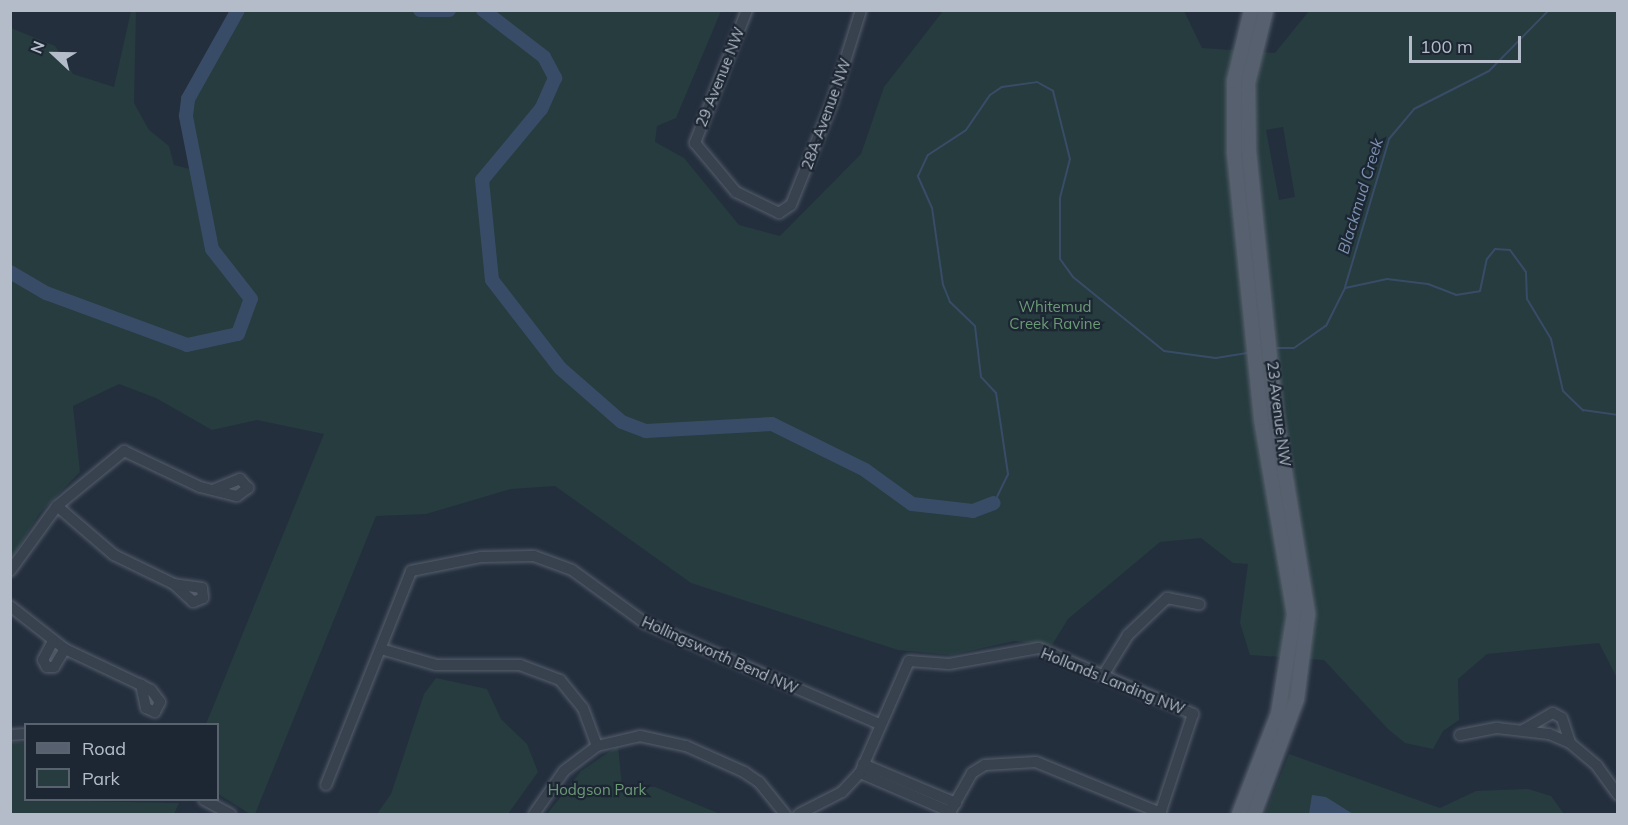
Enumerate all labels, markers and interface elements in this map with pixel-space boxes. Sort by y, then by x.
north arrow [24,24,84,84]
scale bar [1412,24,1524,62]
street label: 29 Avenue NW [692,25,748,129]
text: 100 m [1420,35,1473,58]
text: N [26,38,49,57]
street label: 28A Avenue NW [798,56,854,172]
water label: Blackmud Creek [1333,136,1387,256]
park label: Whitemud Creek Ravine [1009,297,1101,332]
street label: 23 Avenue NW [1264,360,1294,468]
street label: Hollingsworth Bend NW [639,612,801,698]
street label: Hollands Landing NW [1038,644,1188,718]
legend [24,723,219,801]
text: Road [82,737,126,760]
text: Park [82,767,120,790]
park label: Hodgson Park [548,781,646,799]

